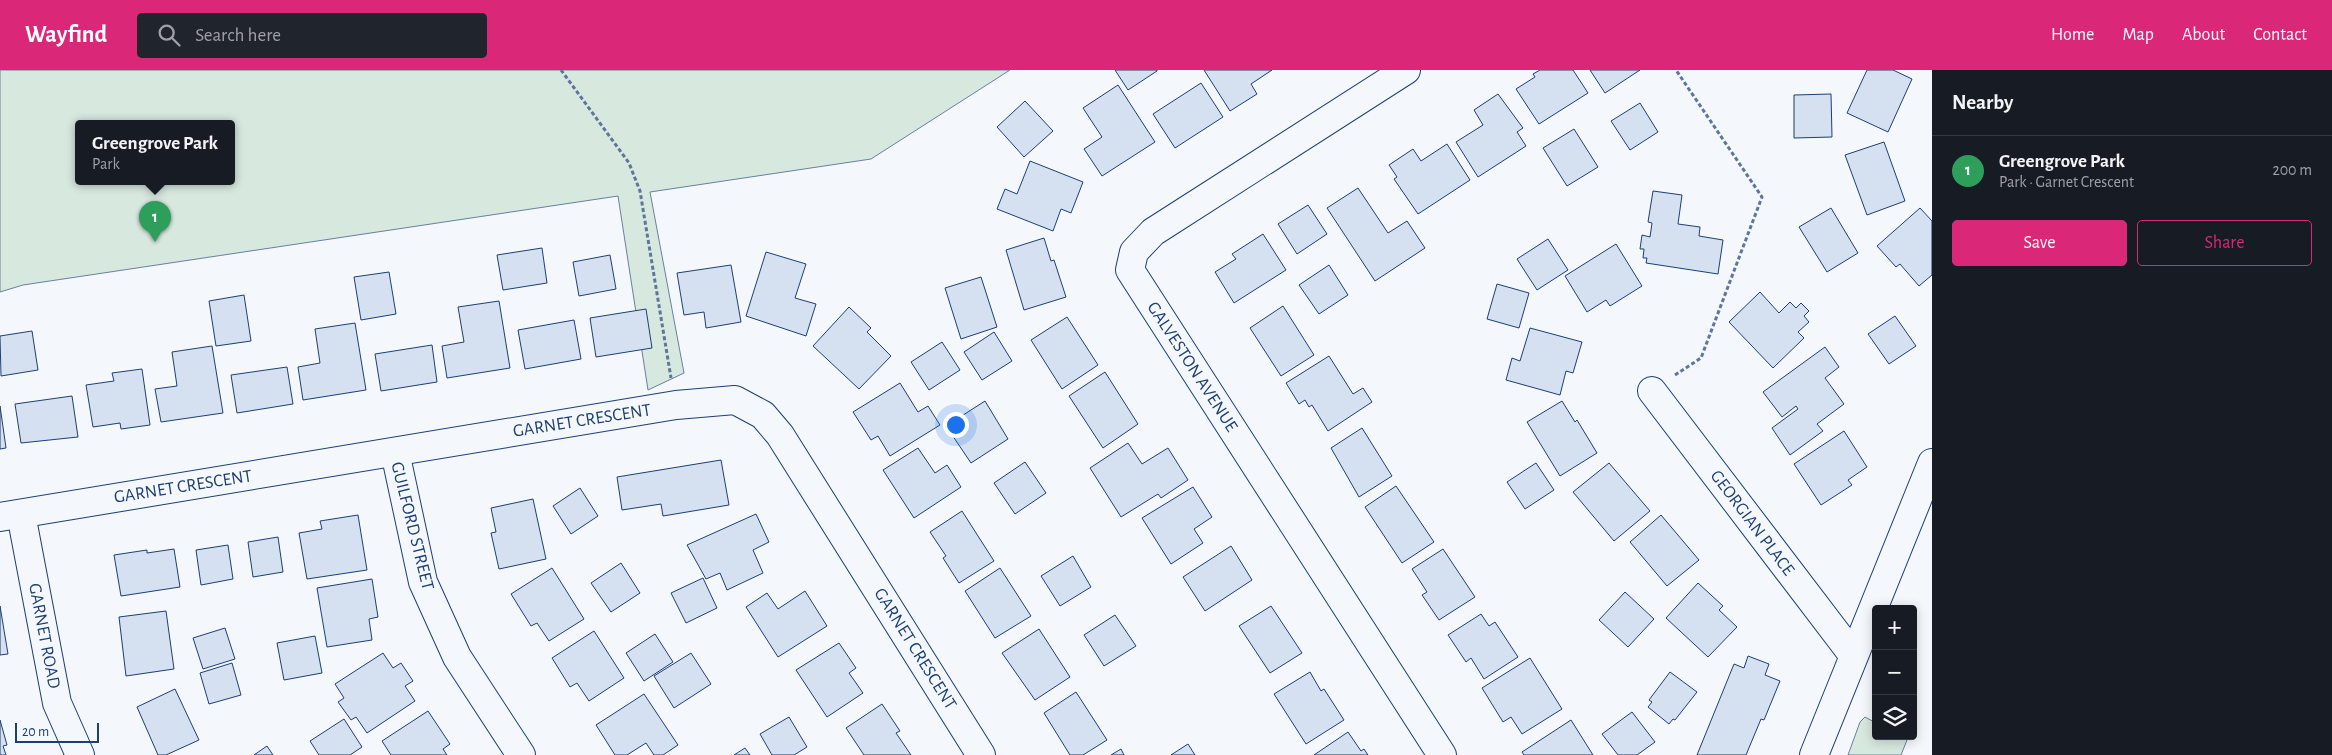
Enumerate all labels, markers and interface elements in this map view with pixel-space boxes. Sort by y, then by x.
search box [137,13,487,58]
icon: search [155,21,183,49]
text: Wayfind [25,23,107,47]
text: Search here [195,26,281,45]
text: Home [2051,26,2094,44]
text: Map [2122,26,2154,44]
text: About [2182,26,2225,44]
text: Contact [2253,26,2307,44]
text: Nearby [1952,92,2013,113]
popup [75,120,235,185]
text: Greengrove Park [92,134,218,153]
text: Greengrove Park [1999,152,2125,171]
text: Park [92,156,120,172]
text: 1 [1965,162,1971,178]
text: 200 m [2272,162,2312,178]
text: Park · Garnet Crescent [1999,174,2134,190]
pin: 1 [139,201,171,242]
button: Save [1952,220,2127,266]
button: Share [2137,220,2312,266]
street label: GALVESTON AVENUE [1143,299,1241,435]
street label: GARNET CRESCENT [512,401,652,441]
your location [943,412,969,438]
street label: GUILFORD STREET [387,460,437,592]
street label: GARNET CRESCENT [113,467,253,507]
street label: GEORGIAN PLACE [1707,467,1798,579]
street label: GARNET ROAD [25,582,63,690]
street label: GARNET CRESCENT [870,585,960,713]
map controls [1872,605,1917,740]
button: + [1872,605,1917,650]
button: − [1872,650,1917,695]
button: layers [1872,695,1917,740]
scale bar [15,720,99,743]
text: 20 m [22,725,49,739]

